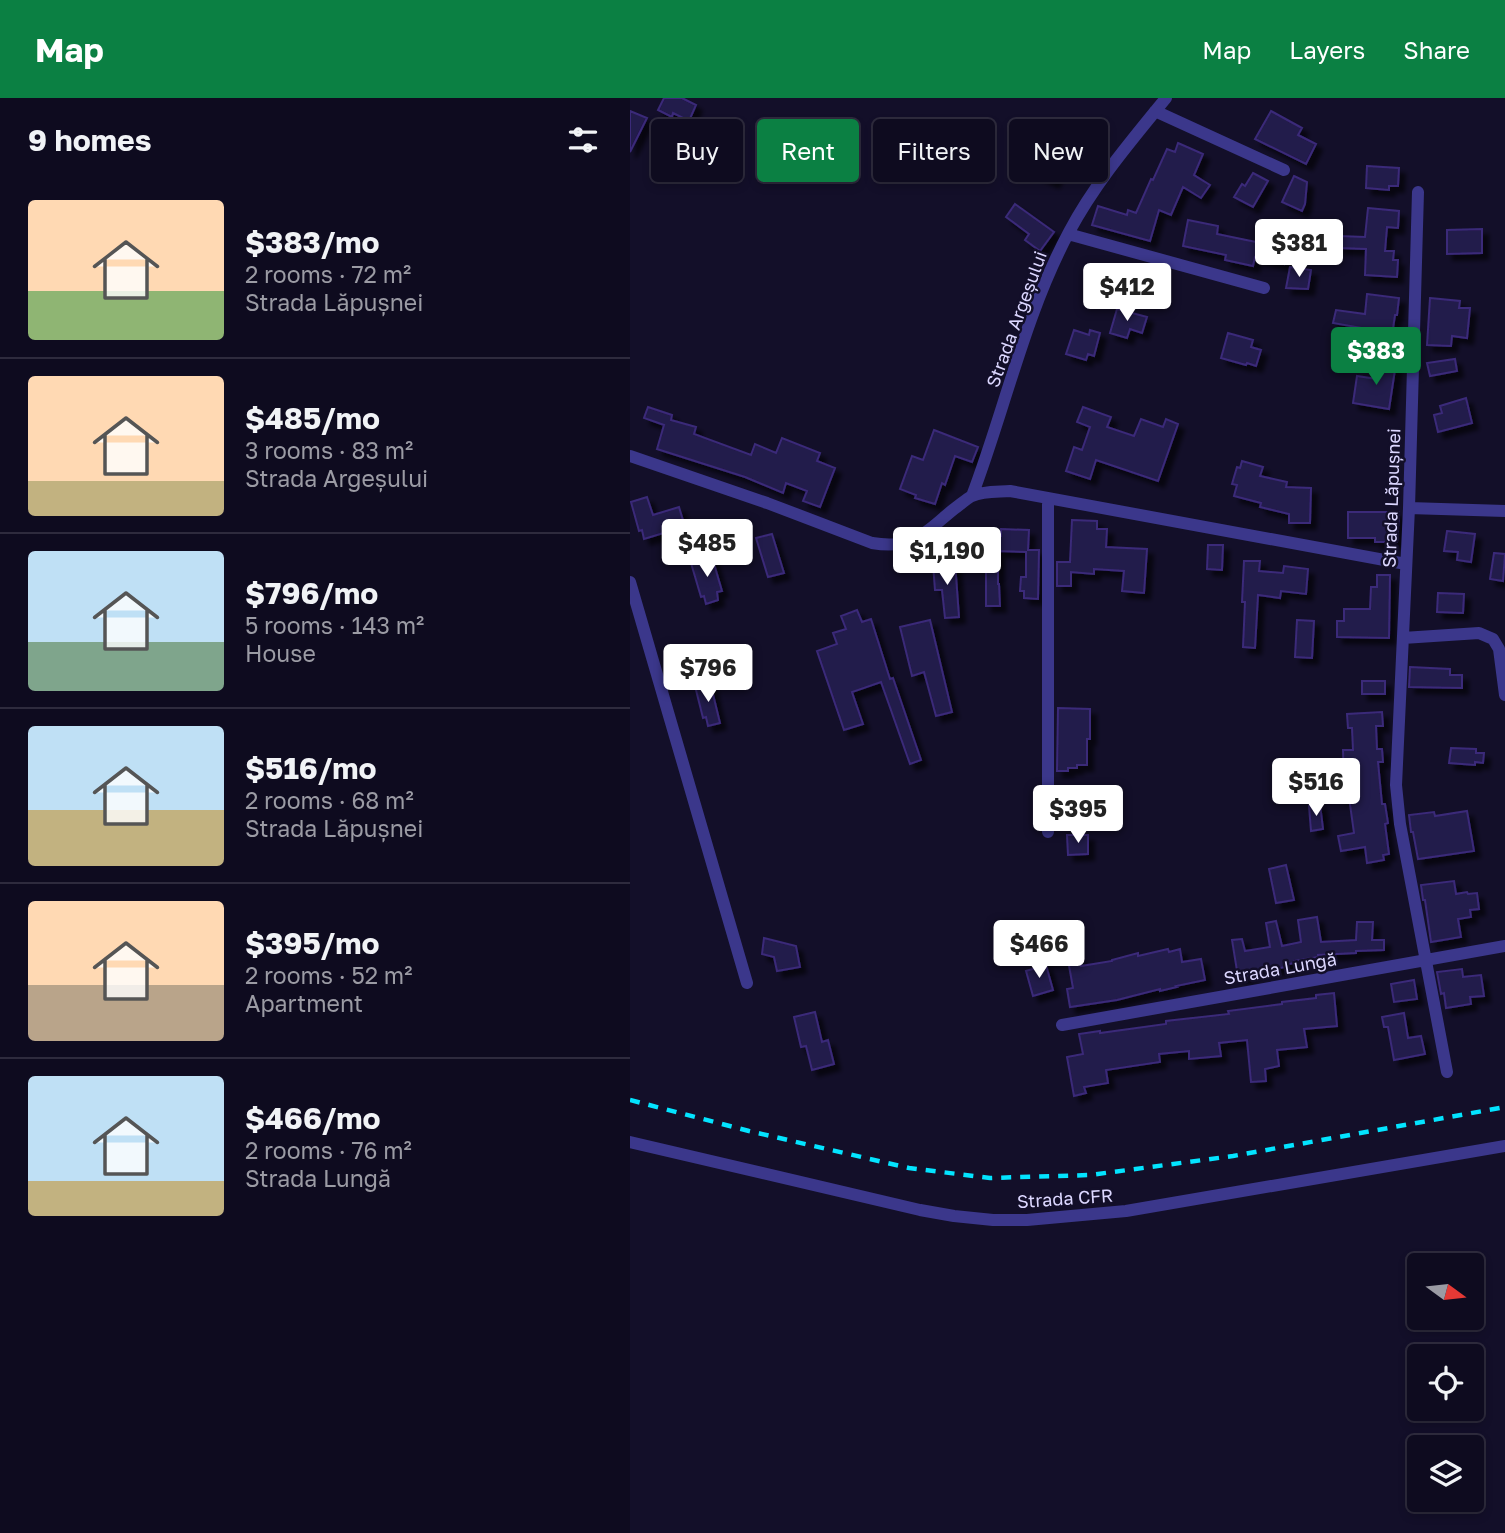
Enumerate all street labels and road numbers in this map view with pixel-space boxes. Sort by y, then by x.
street label: Strada Argeșului [981,248,1051,390]
street label: Strada Lăpușnei [1378,428,1404,568]
street label: Strada Lungă [1222,947,1338,989]
street label: Strada CFR [1016,1184,1114,1212]

